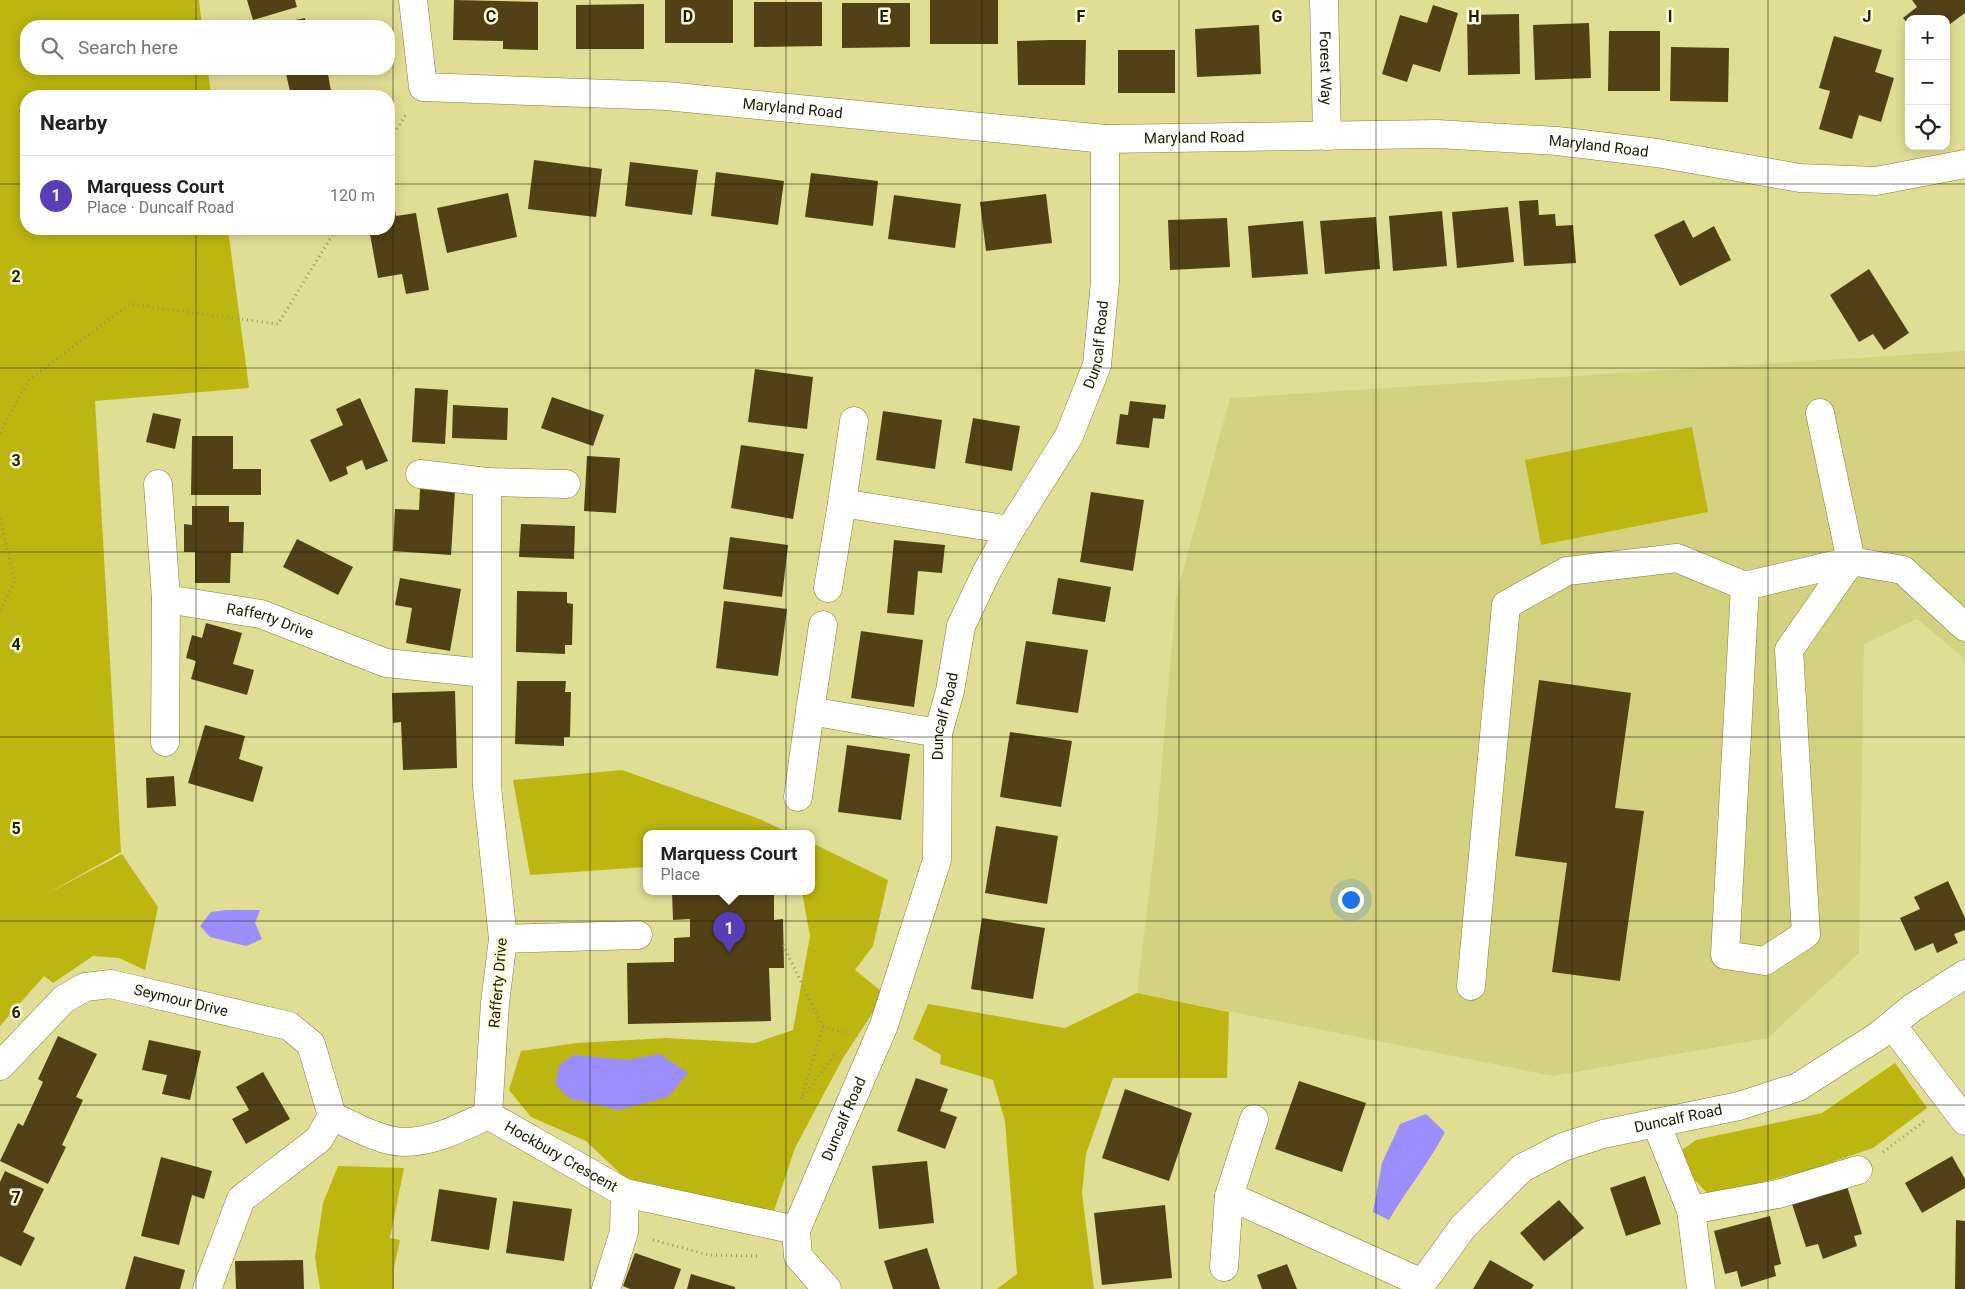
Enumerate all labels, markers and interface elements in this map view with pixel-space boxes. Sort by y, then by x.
text: C [486,7,496,26]
text: D [683,7,693,26]
text: E [880,7,889,26]
text: F [1077,7,1086,26]
text: G [1272,7,1283,26]
text: H [1468,7,1480,26]
text: I [1668,7,1672,26]
text: J [1863,7,1871,26]
map controls [1905,15,1950,150]
button: + [1905,15,1950,60]
search box [20,20,395,75]
street label: Forest Way [1316,31,1335,105]
icon: search [38,34,66,62]
text: Search here [78,36,178,59]
button: − [1905,60,1950,105]
street label: Maryland Road [742,95,843,122]
button: locate [1905,105,1950,150]
text: Nearby [40,111,107,135]
street label: Maryland Road [1144,128,1244,147]
street label: Maryland Road [1548,132,1650,161]
text: Marquess Court [87,175,224,198]
text: 1 [51,186,61,205]
text: 120 m [330,186,375,205]
text: Place · Duncalf Road [87,198,234,217]
text: 2 [11,267,21,286]
street label: Duncalf Road [1079,300,1112,391]
text: 3 [11,451,21,470]
street label: Rafferty Drive [225,600,316,643]
text: 4 [11,635,21,654]
street label: Duncalf Road [929,671,962,760]
text: 5 [11,819,21,838]
popup [643,830,815,895]
text: Marquess Court [660,842,798,865]
text: Place [660,865,700,884]
your location [1338,887,1364,913]
pin: 1 [713,912,745,953]
street label: Rafferty Drive [485,937,511,1029]
street label: Seymour Drive [132,981,230,1020]
text: 6 [11,1003,21,1022]
street label: Duncalf Road [818,1074,870,1163]
street label: Duncalf Road [1633,1101,1724,1136]
street label: Hockbury Crescent [501,1117,621,1196]
text: 7 [11,1188,21,1207]

